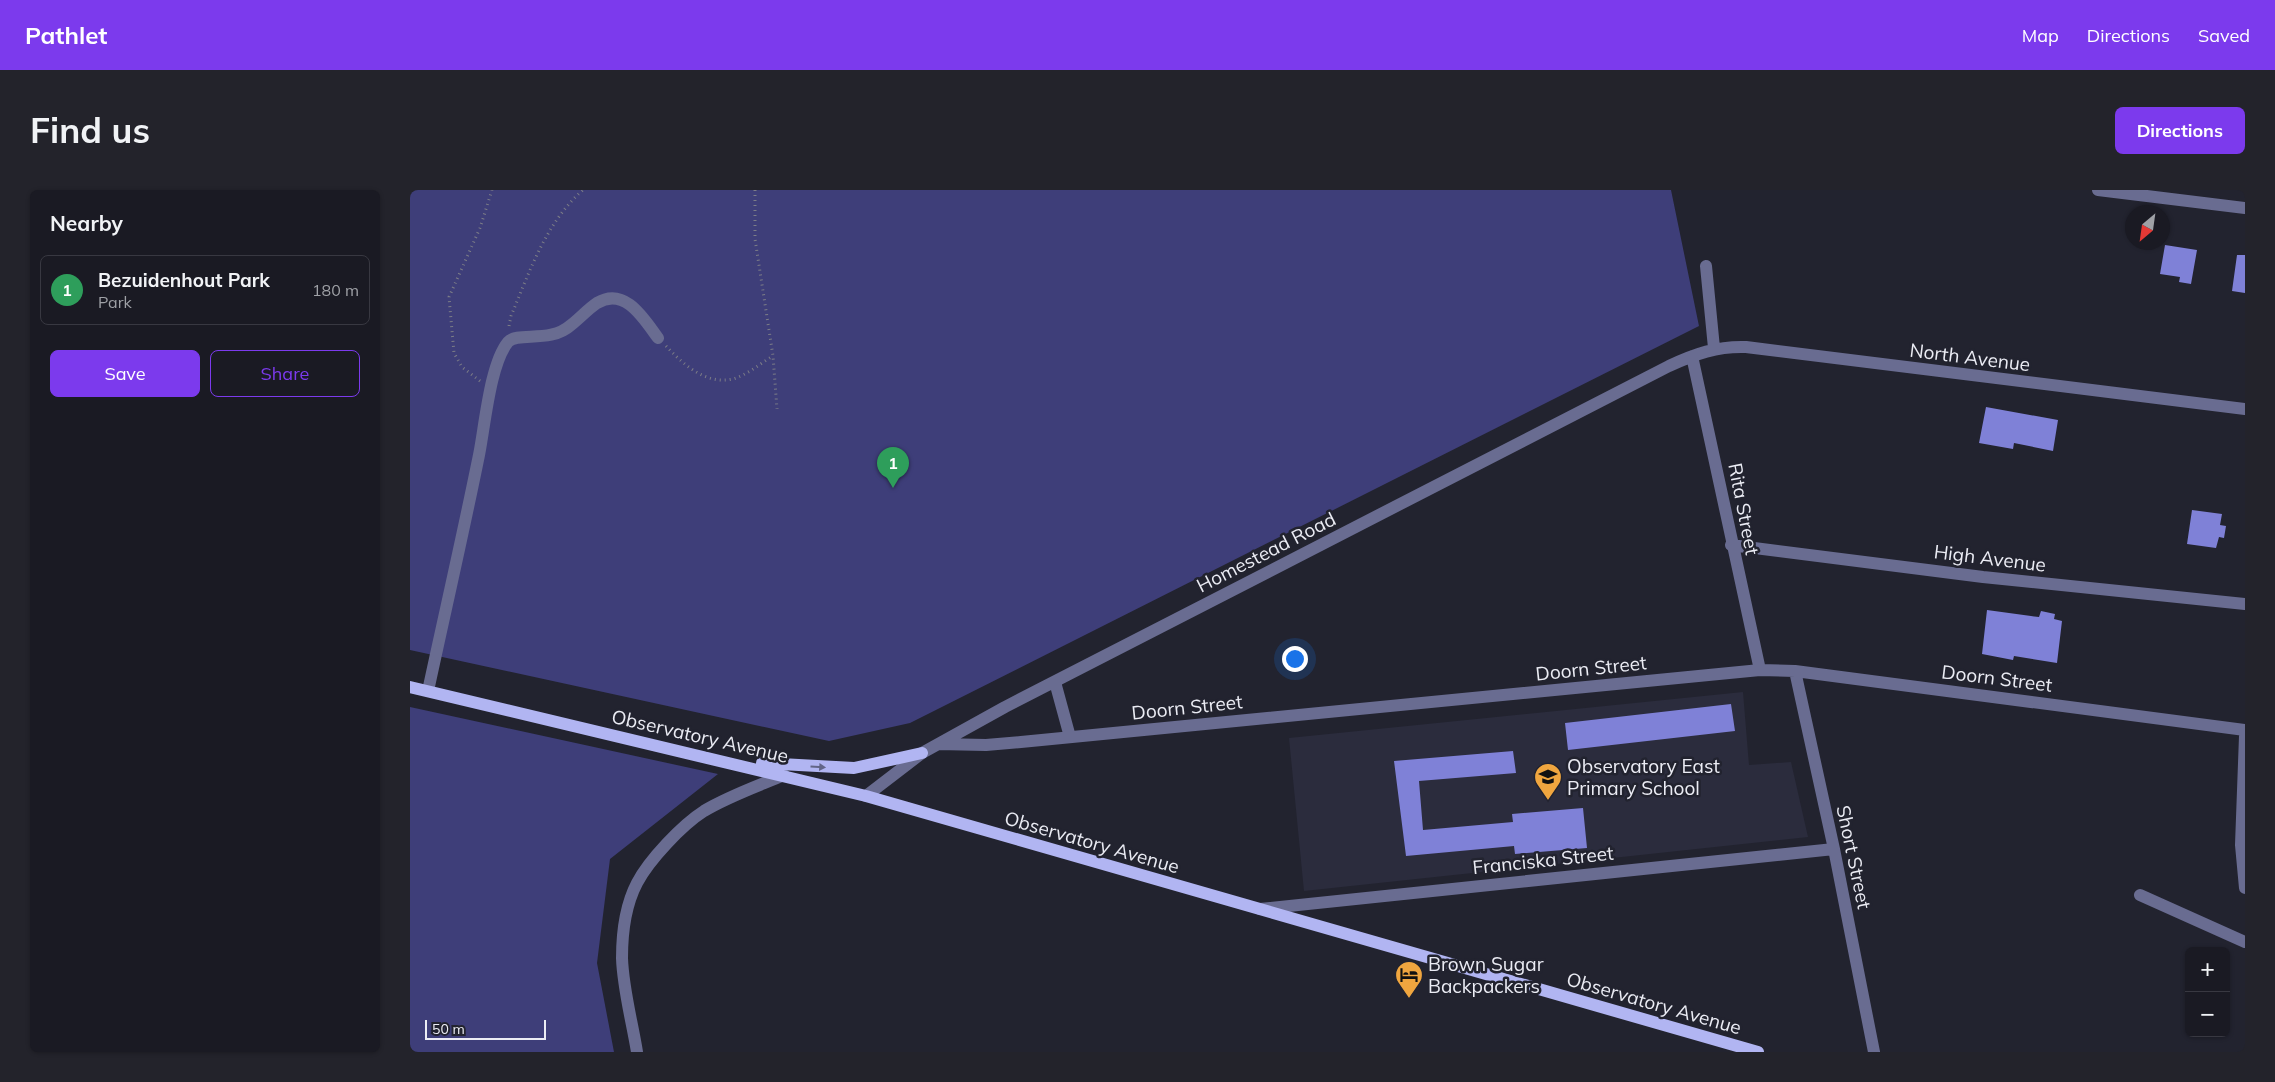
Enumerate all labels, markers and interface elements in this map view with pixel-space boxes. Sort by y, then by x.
text: Pathlet [25,20,107,50]
text: Map [2022,24,2059,47]
text: Directions [2087,24,2170,47]
text: Saved [2198,24,2250,47]
button: Directions [2115,107,2245,154]
text: Find us [30,108,150,152]
north arrow [2125,205,2170,250]
text: Nearby [50,210,123,236]
text: Bezuidenhout Park [98,268,270,292]
text: 1 [62,280,72,300]
text: 180 m [312,280,359,300]
text: Park [98,292,132,312]
street label: North Avenue [1908,338,2032,376]
button: Save [50,350,200,397]
button: Share [210,350,360,397]
pin: 1 [877,447,909,488]
street label: Rita Street [1723,461,1765,557]
street label: Homestead Road [1192,507,1340,597]
street label: High Avenue [1933,539,2047,577]
your location [1282,646,1308,672]
street label: Doorn Street [1534,650,1648,686]
street label: Doorn Street [1940,659,2054,697]
street label: Doorn Street [1130,689,1244,725]
street label: Observatory Avenue [609,704,791,768]
place label: Observatory East Primary School [1567,754,1720,800]
school or university icon: Observatory East Primary School [1533,762,1563,801]
one-way arrow [810,764,826,772]
street label: Short Street [1831,803,1877,911]
street label: Observatory Avenue [1002,806,1182,878]
street label: Franciska Street [1471,841,1615,879]
map controls [2185,947,2230,1037]
button: + [2185,947,2230,992]
place label: Brown Sugar Backpackers [1428,952,1544,998]
hotel icon: Brown Sugar Backpackers [1394,960,1424,999]
street label: Observatory Avenue [1564,967,1744,1039]
button: − [2185,992,2230,1037]
scale bar [425,1017,546,1040]
text: 50 m [432,1020,465,1038]

